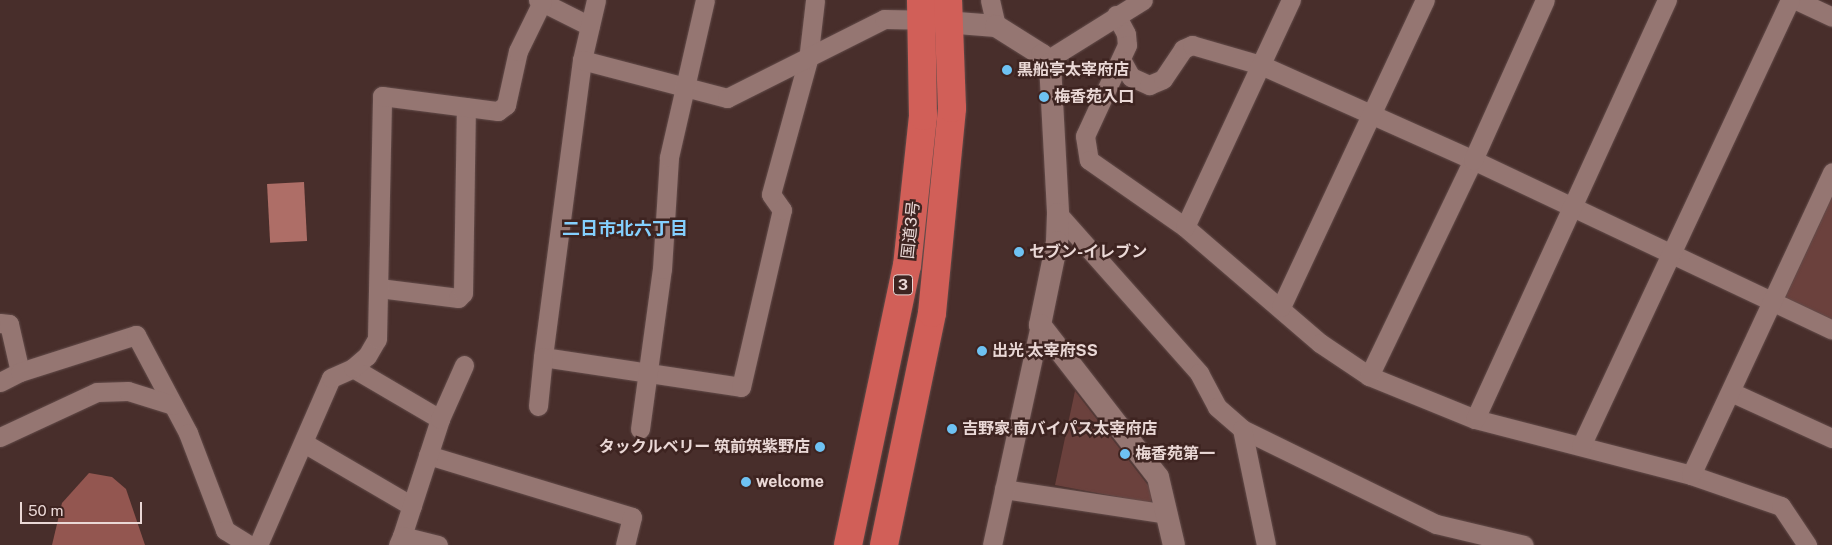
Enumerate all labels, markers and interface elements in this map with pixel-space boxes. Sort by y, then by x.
place label: 黒船亭太宰府店 [1017,60,1129,80]
marker: 黒船亭太宰府店 [1001,64,1013,76]
place label: 梅香苑入口 [1054,87,1134,107]
marker: 梅香苑入口 [1038,91,1050,103]
street label: 国道3号 [898,200,924,260]
district label: 二日市北六丁目 [562,218,688,240]
place label: セブン-イレブン [1029,242,1147,262]
marker: セブン-イレブン [1013,246,1025,258]
road number: 3 [893,272,913,298]
place label: 出光 太宰府SS [992,341,1098,361]
marker: 出光 太宰府SS [976,345,988,357]
place label: 吉野家 南バイパス太宰府店 [962,419,1158,439]
marker: 吉野家 南バイパス太宰府店 [946,423,958,435]
place label: タックルベリー 筑前筑紫野店 [598,437,810,457]
marker: タックルベリー 筑前筑紫野店 [814,441,826,453]
place label: 梅香苑第一 [1135,444,1215,464]
marker: 梅香苑第一 [1119,448,1131,460]
place label: welcome [756,472,824,492]
marker: welcome [740,476,752,488]
scale bar [22,492,145,524]
text: 50 m [28,502,63,519]

